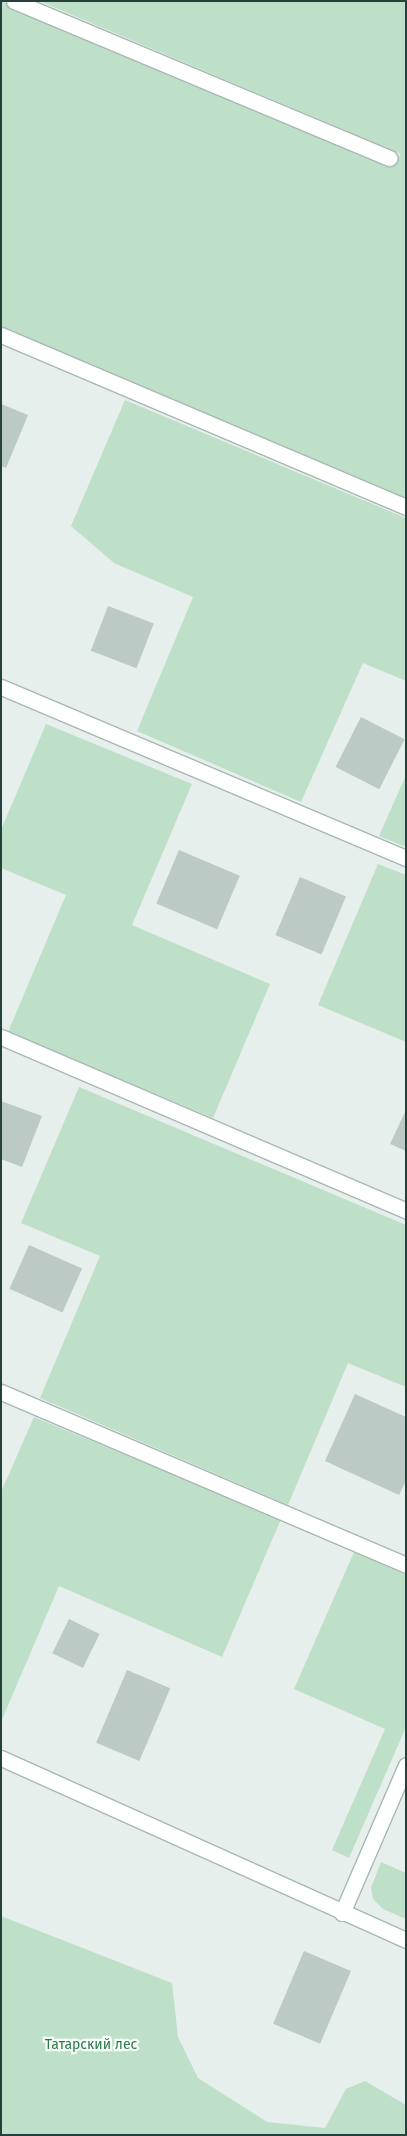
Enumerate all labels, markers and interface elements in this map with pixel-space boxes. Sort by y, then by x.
park label: Татарский лес [45,2037,137,2053]

